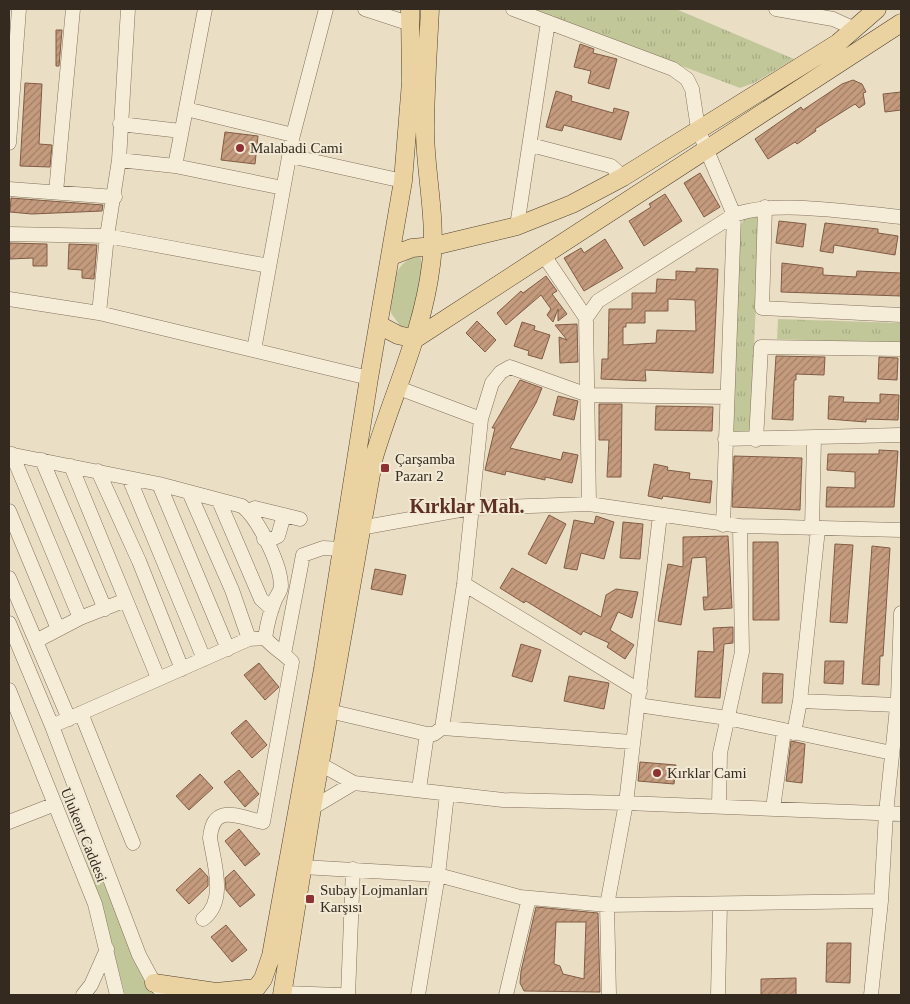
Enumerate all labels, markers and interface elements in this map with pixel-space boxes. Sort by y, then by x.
place label: Malabadi Cami [250,140,343,156]
marker: Malabadi Cami [234,142,246,154]
place label: Çarşamba Pazarı 2 [395,451,455,484]
marker: Çarşamba Pazarı 2 [379,462,391,474]
district label: Kırklar Mah. [409,495,525,517]
place label: Kırklar Cami [667,765,747,781]
marker: Kırklar Cami [651,767,663,779]
street label: Ulukent Caddesi [58,785,110,885]
place label: Subay Lojmanları Karşısı [320,882,428,915]
marker: Subay Lojmanları Karşısı [304,893,316,905]

